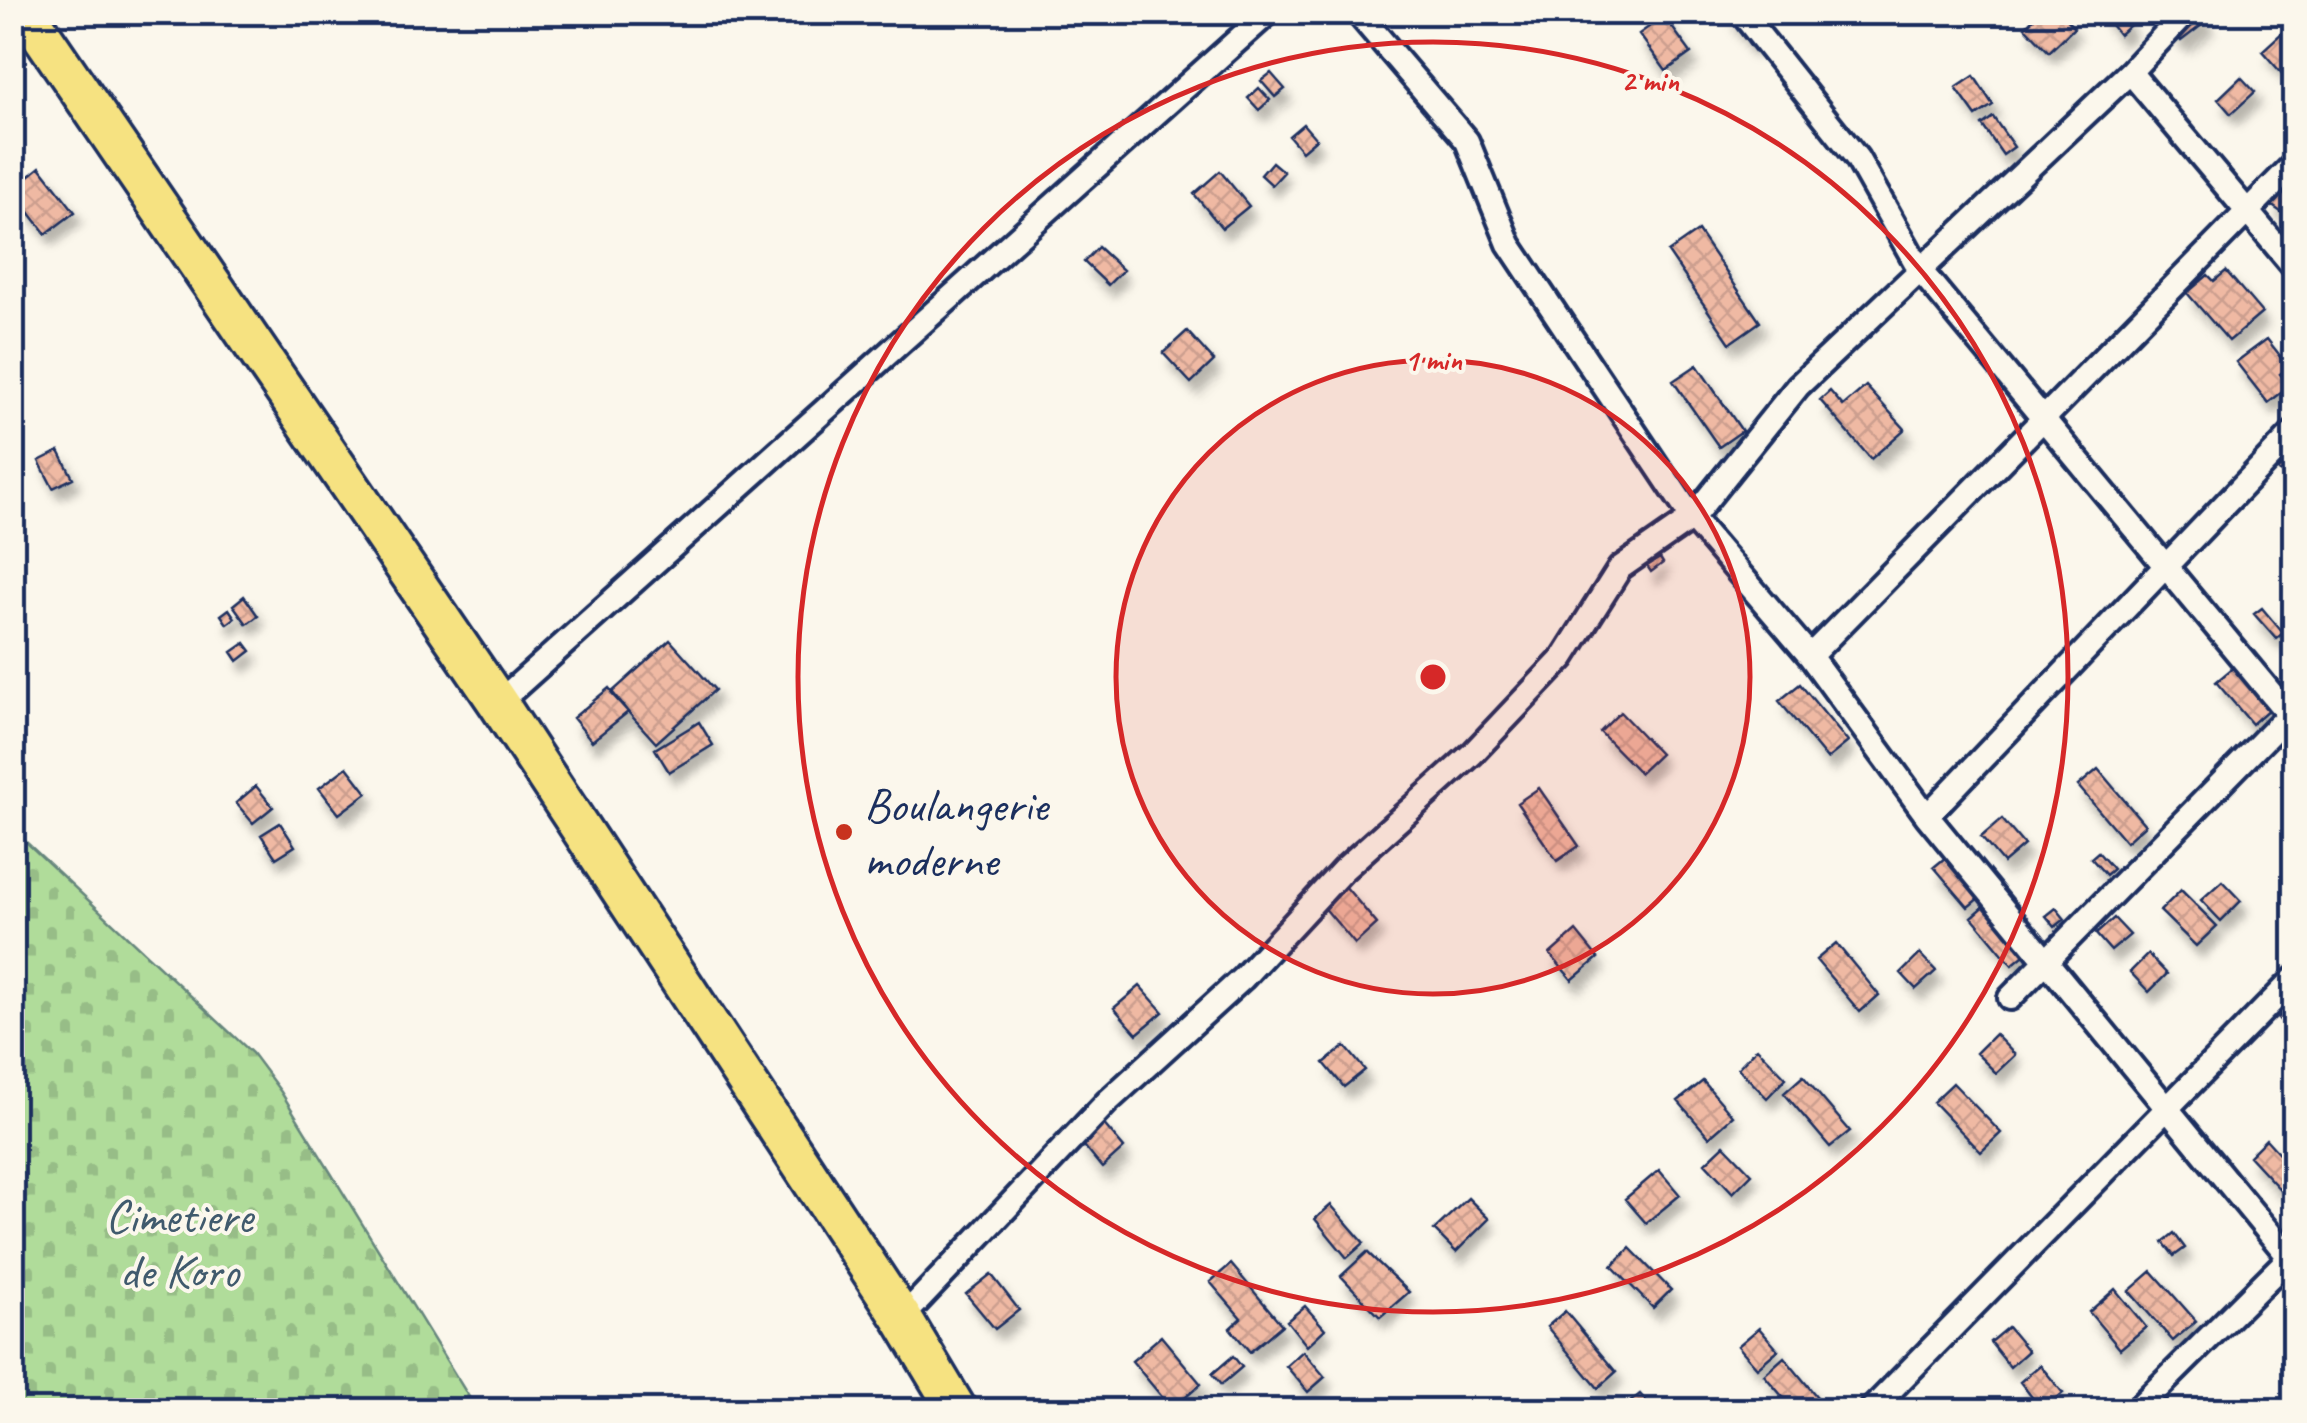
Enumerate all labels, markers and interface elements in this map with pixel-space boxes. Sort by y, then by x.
text: 2 min [1621,62,1680,100]
text: 1 min [1404,341,1463,379]
centre of rings [1415,659,1451,695]
place label: Boulangerie moderne [864,775,1051,890]
marker: Boulangerie moderne [833,821,855,843]
park label: Cimetiere de Koro [105,1186,256,1301]

